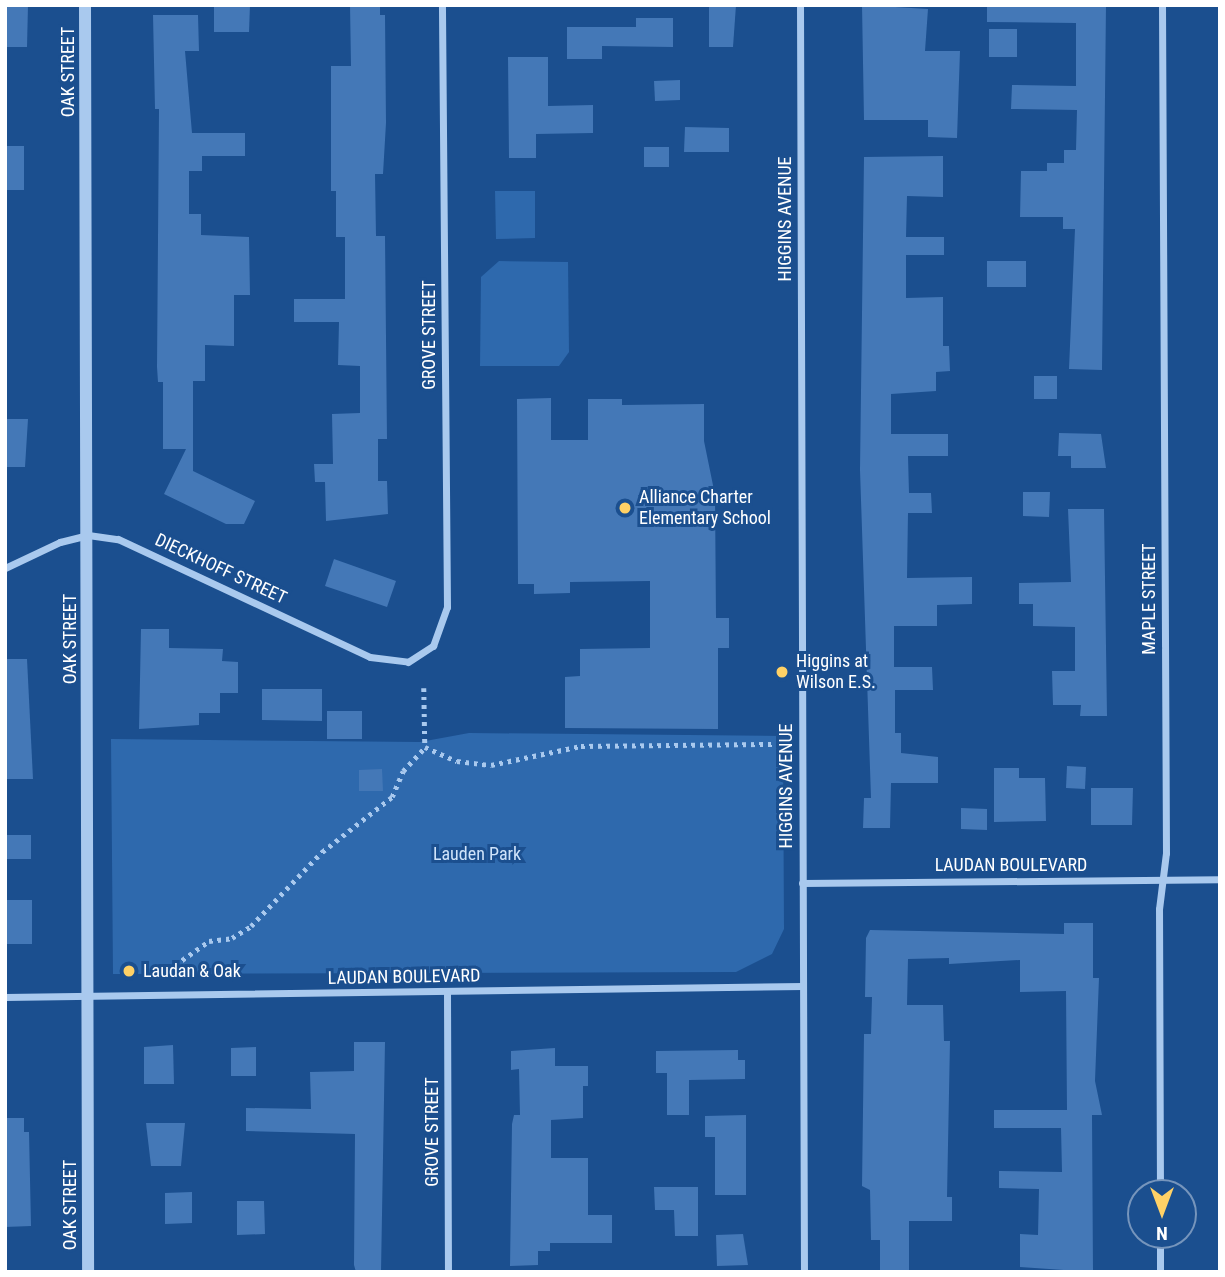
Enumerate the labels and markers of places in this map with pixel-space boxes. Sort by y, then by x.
place label: Alliance Charter Elementary School [639,487,771,530]
marker: Alliance Charter Elementary School [617,500,633,516]
place label: Higgins at Wilson E.S. [796,651,876,694]
marker: Higgins at Wilson E.S. [774,664,790,680]
place label: Laudan & Oak [143,960,241,982]
marker: Laudan & Oak [121,963,137,979]

